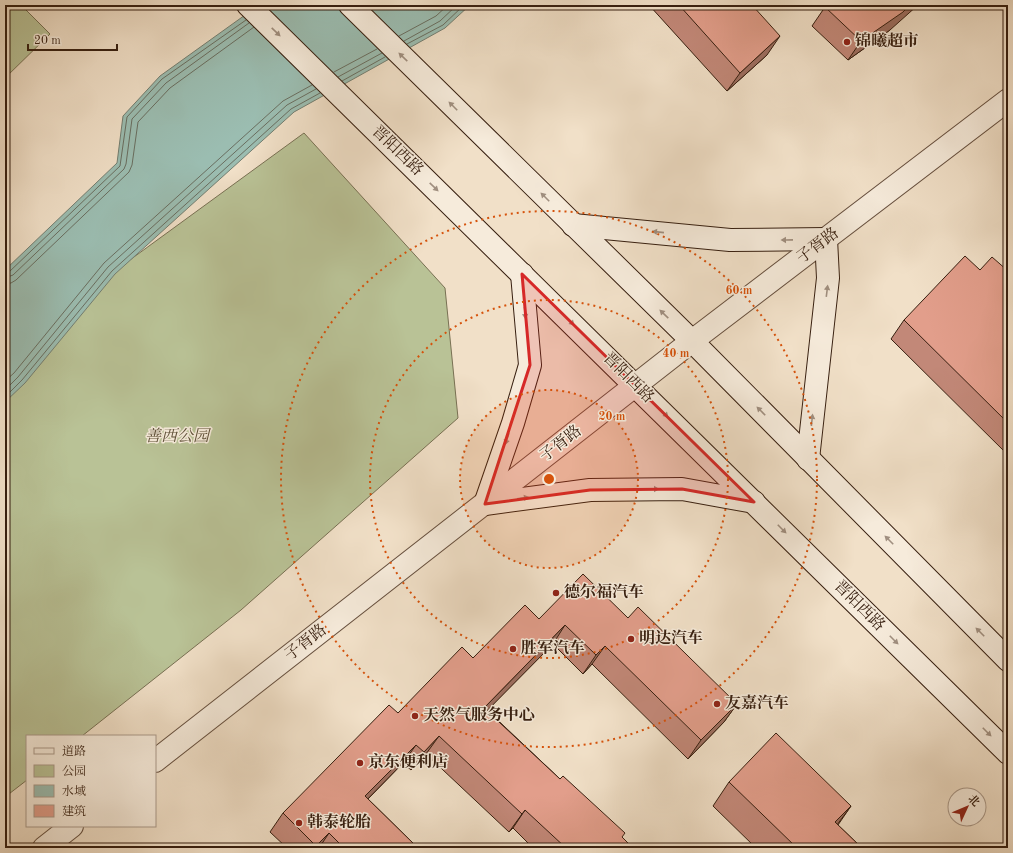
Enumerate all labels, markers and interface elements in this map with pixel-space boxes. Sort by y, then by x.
scale bar [28,26,117,52]
one-way arrow [271,27,281,37]
place label: 锦曦超市 [855,31,919,50]
text: 20 m [34,35,61,47]
marker: 锦曦超市 [842,37,852,47]
one-way arrow [398,52,408,62]
one-way arrow [448,101,458,111]
street label: 晋阳西路 [368,122,427,179]
one-way arrow [429,182,439,192]
one-way arrow [540,192,550,202]
street label: 子胥路 [793,224,842,267]
one-way arrow [652,229,664,236]
one-way arrow [780,237,793,243]
text: 60 m [726,285,753,297]
one-way arrow [823,285,830,297]
one-way arrow [522,307,529,319]
one-way arrow [659,309,669,319]
one-way arrow [565,316,575,326]
street label: 晋阳西路 [600,348,658,406]
text: 40 m [663,348,690,360]
one-way arrow [756,406,766,416]
one-way arrow [659,408,669,418]
text: 20 m [599,411,626,423]
one-way arrow [809,414,816,426]
street label: 子胥路 [536,421,585,465]
park label: 善西公园 [145,427,212,445]
one-way arrow [504,434,510,446]
centre of rings [542,472,556,486]
one-way arrow [647,486,660,492]
one-way arrow [517,495,530,501]
one-way arrow [777,525,787,534]
one-way arrow [884,535,894,545]
street label: 晋阳西路 [831,576,889,634]
place label: 德尔福汽车 [564,583,644,601]
marker: 德尔福汽车 [551,588,561,598]
street label: 子胥路 [281,620,330,664]
one-way arrow [976,627,985,637]
place label: 明达汽车 [639,629,703,647]
marker: 明达汽车 [626,634,636,644]
one-way arrow [889,636,899,645]
place label: 胜军汽车 [521,639,585,657]
marker: 胜军汽车 [508,644,518,654]
place label: 友嘉汽车 [725,694,789,712]
marker: 友嘉汽车 [712,699,722,709]
place label: 天然气服务中心 [423,706,535,724]
marker: 天然气服务中心 [410,711,420,721]
one-way arrow [982,727,992,737]
legend [26,735,156,827]
text: 道路 [62,744,86,758]
place label: 京东便利店 [368,752,448,771]
marker: 京东便利店 [355,758,365,768]
text: 公园 [62,765,86,778]
text: 水域 [62,784,86,798]
north arrow [947,787,987,827]
text: 北 [965,793,982,809]
text: 建筑 [62,804,86,818]
place label: 韩泰轮胎 [307,813,371,831]
marker: 韩泰轮胎 [294,818,304,828]

